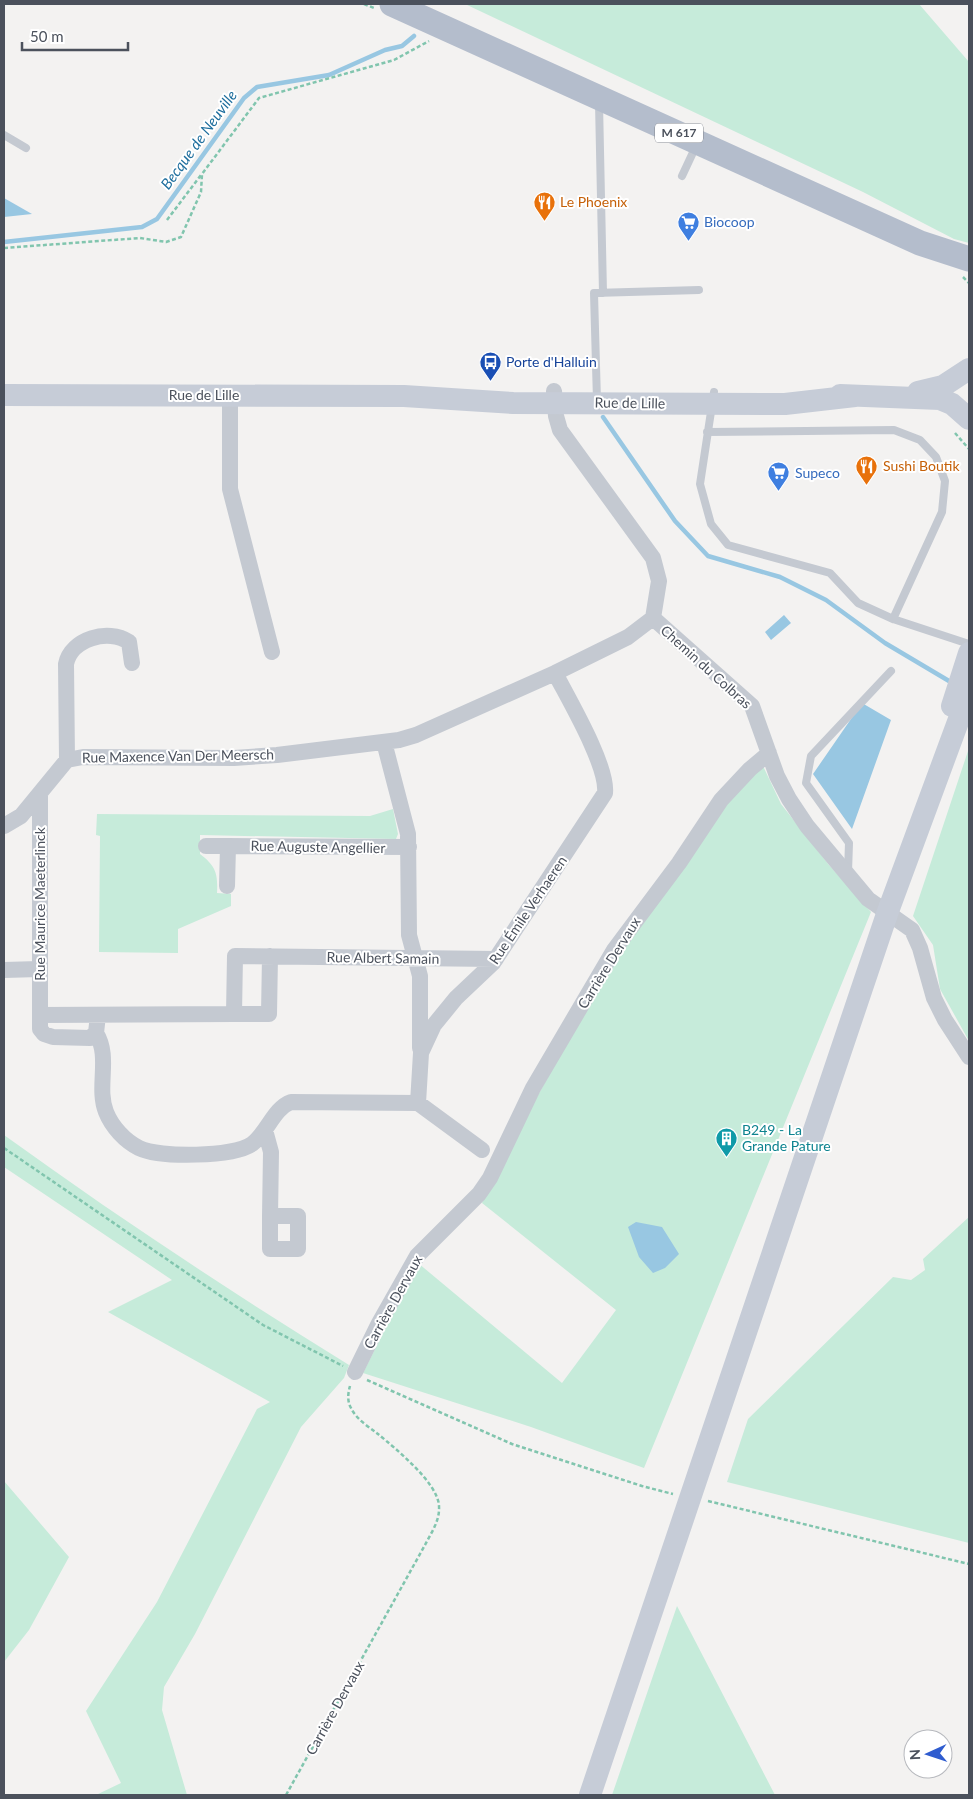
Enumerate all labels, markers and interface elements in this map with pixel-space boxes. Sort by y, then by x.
scale bar [22,20,129,52]
text: 50 m [30,27,64,45]
water label: Becque de Neuville [156,86,240,192]
road number: M 617 [655,124,703,142]
restaurant icon: Le Phoenix [532,190,556,221]
place label: Le Phoenix [560,193,627,210]
supermarket icon: Biocoop [676,210,700,241]
place label: Biocoop [704,213,755,230]
bus stop icon: Porte d'Halluin [478,350,502,381]
place label: Porte d'Halluin [506,353,597,370]
street label: Rue de Lille [169,386,239,403]
street label: Rue de Lille [595,393,665,412]
restaurant icon: Sushi Boutik [855,454,879,485]
place label: Sushi Boutik [883,457,960,474]
supermarket icon: Supeco [767,461,791,492]
place label: Supeco [795,464,840,481]
street label: Chemin du Colbras [657,621,755,712]
street label: Rue Maxence Van Der Meersch [82,745,274,766]
street label: Rue Maurice Maeterlinck [31,826,48,981]
street label: Rue Auguste Angellier [250,837,386,856]
street label: Rue Émile Verhaeren [485,852,570,967]
street label: Carrière Dervaux [574,914,644,1012]
street label: Rue Albert Samain [327,948,439,967]
place label: B249 - La Grande Pature [742,1121,831,1154]
building icon: B249 - La Grande Pature [714,1126,738,1157]
street label: Carrière Dervaux [360,1252,425,1352]
street label: Carrière Dervaux [302,1658,367,1758]
north arrow [903,1729,953,1779]
text: N [906,1749,923,1761]

